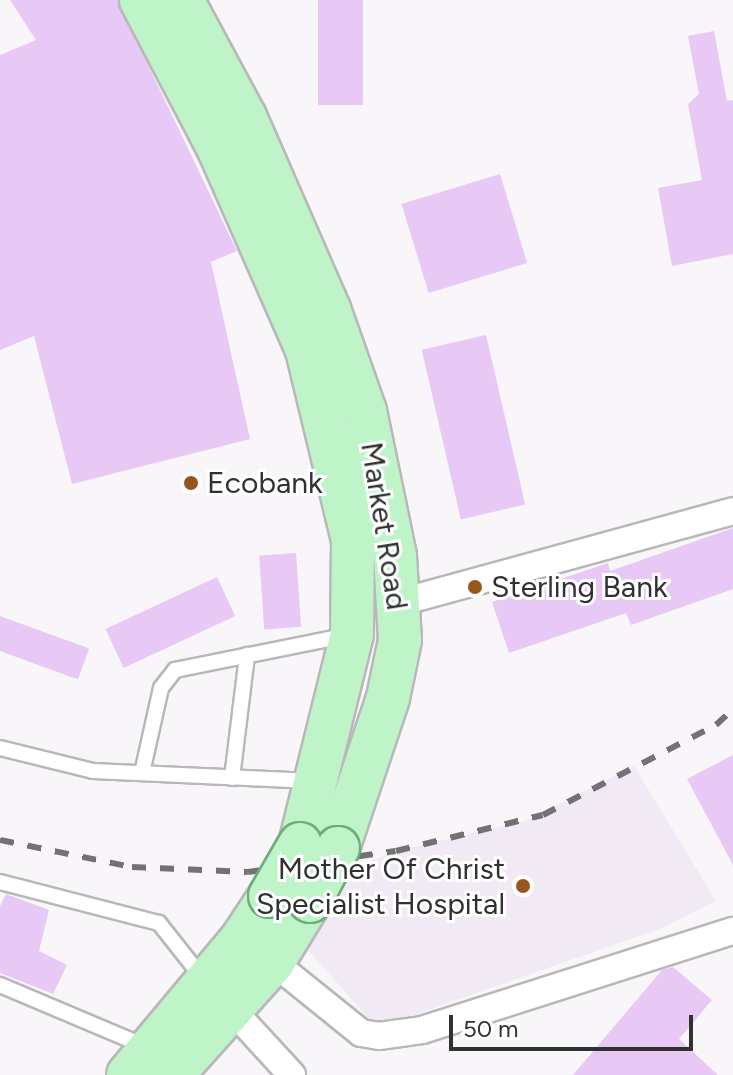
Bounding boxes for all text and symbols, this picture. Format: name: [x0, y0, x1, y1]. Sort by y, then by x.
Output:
street label: Market Road: [353, 440, 415, 612]
place label: Ecobank: [207, 465, 323, 501]
marker: Ecobank: [182, 474, 200, 492]
place label: Sterling Bank: [491, 569, 667, 605]
marker: Sterling Bank: [466, 578, 484, 596]
place label: Mother Of Christ Specialist Hospital: [256, 851, 505, 922]
marker: Mother Of Christ Specialist Hospital: [512, 875, 534, 897]
scale bar: [453, 999, 697, 1049]
text: 50 m: [463, 1014, 519, 1043]

